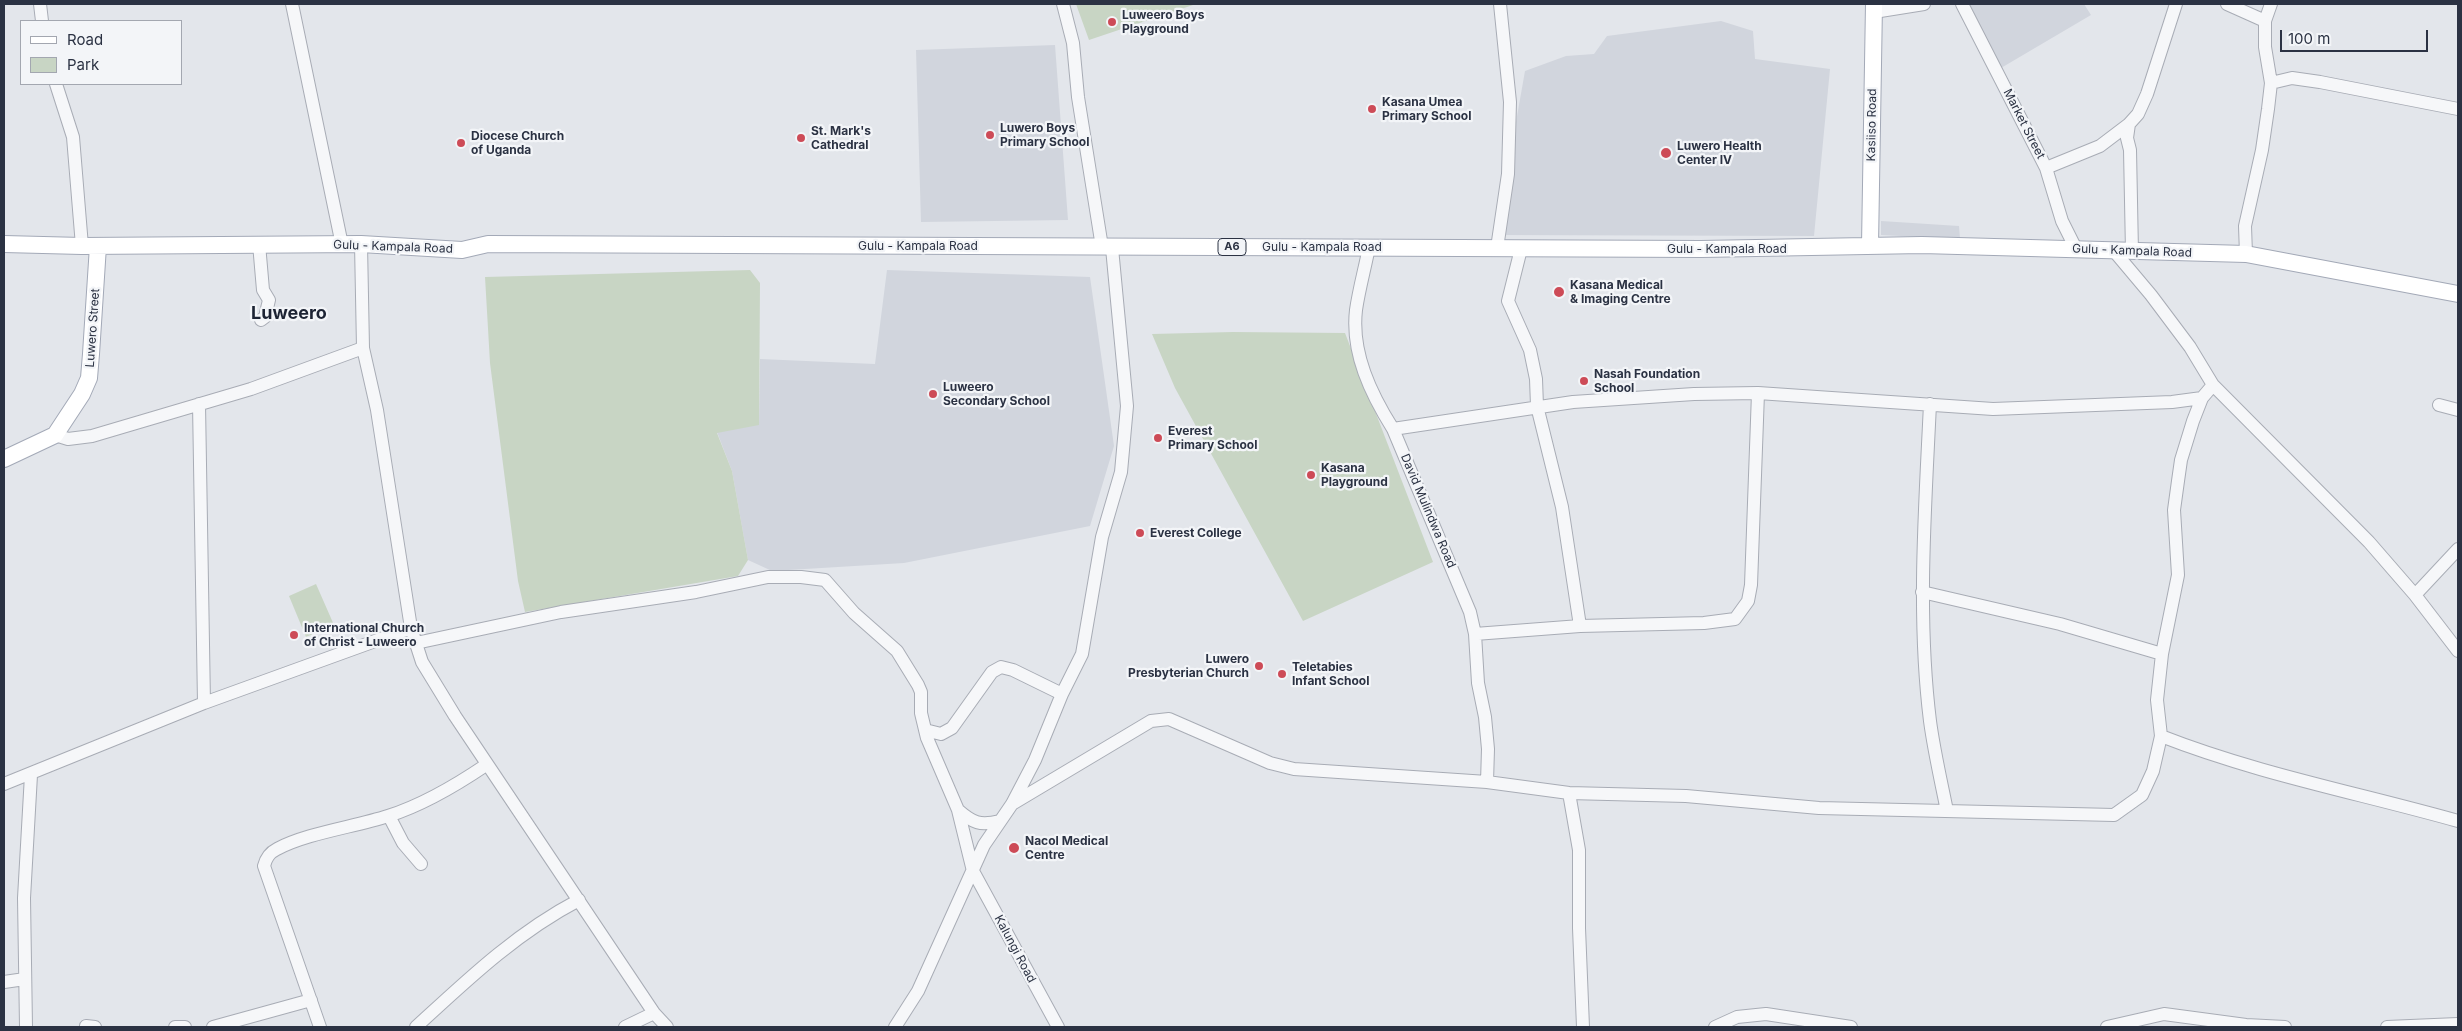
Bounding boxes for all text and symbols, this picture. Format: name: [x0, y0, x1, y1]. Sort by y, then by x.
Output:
place label: Luweero Boys Playground: [1122, 8, 1204, 36]
marker: Luweero Boys Playground: [1106, 16, 1118, 28]
legend: [20, 20, 182, 85]
scale bar: [2282, 20, 2430, 52]
text: 100 m: [2288, 29, 2330, 48]
text: Road: [67, 30, 103, 49]
text: Park: [67, 55, 99, 74]
street label: Market Street: [2000, 87, 2048, 161]
street label: Kasiiso Road: [1864, 88, 1880, 162]
place label: Kasana Umea Primary School: [1382, 95, 1471, 123]
marker: Kasana Umea Primary School: [1366, 103, 1378, 115]
place label: Luwero Boys Primary School: [1000, 121, 1089, 149]
place label: St. Mark's Cathedral: [811, 124, 871, 152]
place label: Diocese Church of Uganda: [471, 129, 564, 157]
marker: Luwero Boys Primary School: [984, 129, 996, 141]
marker: St. Mark's Cathedral: [795, 132, 807, 144]
marker: Diocese Church of Uganda: [455, 137, 467, 149]
place label: Luwero Health Center IV: [1677, 139, 1762, 167]
marker: Luwero Health Center IV: [1659, 146, 1673, 160]
street label: Gulu - Kampala Road: [333, 238, 453, 256]
road number: A6: [1218, 238, 1246, 256]
street label: Gulu - Kampala Road: [858, 239, 978, 253]
street label: Gulu - Kampala Road: [1262, 240, 1382, 254]
street label: Gulu - Kampala Road: [1667, 242, 1787, 256]
street label: Gulu - Kampala Road: [2072, 242, 2192, 260]
place label: Kasana Medical & Imaging Centre: [1570, 278, 1671, 306]
marker: Kasana Medical & Imaging Centre: [1552, 285, 1566, 299]
street label: Luwero Street: [83, 288, 103, 368]
district label: Luweero: [251, 303, 327, 325]
place label: Nasah Foundation School: [1594, 367, 1700, 395]
marker: Nasah Foundation School: [1578, 375, 1590, 387]
place label: Luweero Secondary School: [943, 380, 1050, 408]
marker: Luweero Secondary School: [927, 388, 939, 400]
place label: Everest Primary School: [1168, 424, 1257, 452]
marker: Everest Primary School: [1152, 432, 1164, 444]
street label: David Mulindwa Road: [1397, 452, 1459, 570]
place label: Kasana Playground: [1321, 461, 1388, 489]
marker: Kasana Playground: [1305, 469, 1317, 481]
place label: Everest College: [1150, 526, 1242, 540]
marker: Everest College: [1134, 527, 1146, 539]
place label: International Church of Christ - Luweero: [304, 621, 424, 649]
marker: International Church of Christ - Luweero: [288, 629, 300, 641]
place label: Luwero Presbyterian Church: [1128, 652, 1249, 680]
marker: Luwero Presbyterian Church: [1253, 660, 1265, 672]
place label: Teletabies Infant School: [1292, 660, 1369, 688]
marker: Teletabies Infant School: [1276, 668, 1288, 680]
place label: Nacol Medical Centre: [1025, 834, 1108, 862]
marker: Nacol Medical Centre: [1007, 841, 1021, 855]
street label: Kalungi Road: [991, 913, 1039, 985]

